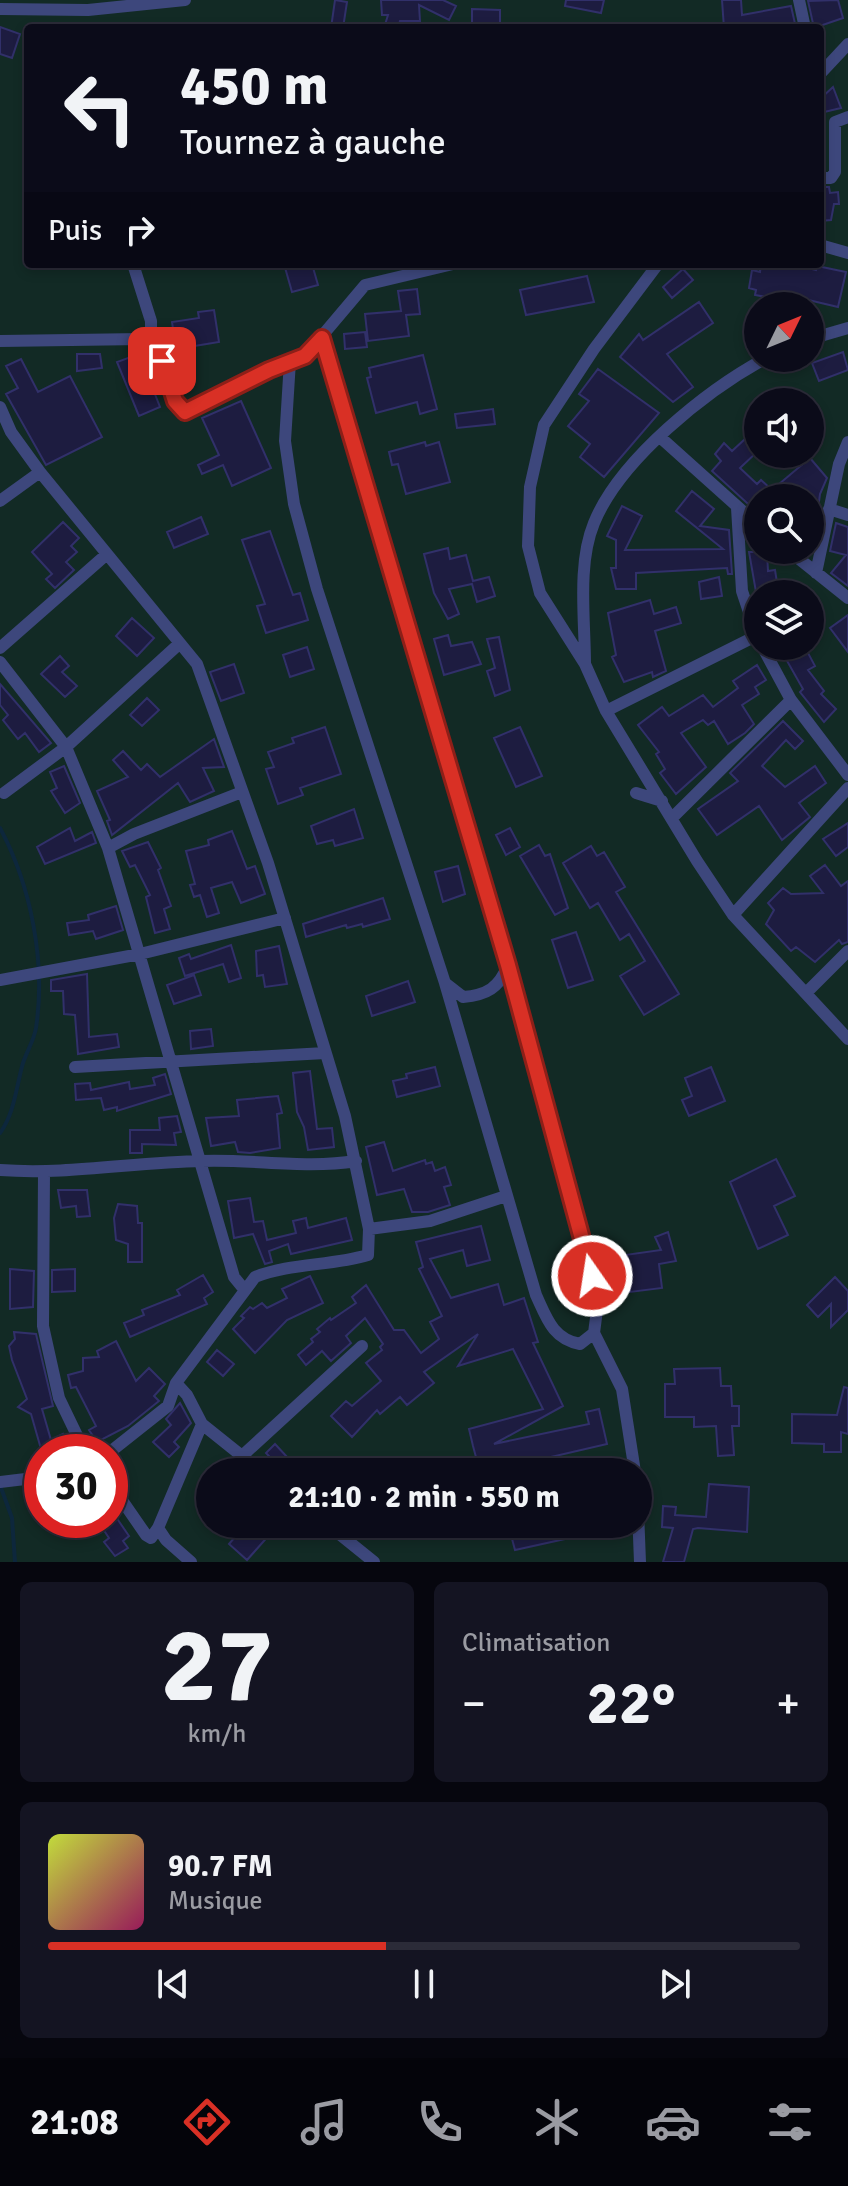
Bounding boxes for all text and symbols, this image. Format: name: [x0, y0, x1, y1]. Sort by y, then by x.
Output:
text: 450 m: [180, 51, 328, 120]
icon: left: [48, 56, 152, 160]
text: Tournez à gauche: [180, 120, 446, 165]
icon: right: [118, 208, 162, 252]
text: Puis: [48, 212, 102, 249]
north arrow: [744, 292, 824, 372]
map controls: [744, 292, 824, 660]
pin: [128, 327, 196, 395]
icon: arrive: [140, 339, 184, 383]
button: sound: [744, 388, 824, 468]
button: search: [744, 484, 824, 564]
button: layers: [744, 580, 824, 660]
position arrow: [550, 1234, 634, 1318]
speed limit sign: 30: [24, 1434, 128, 1538]
text: 21:10 · 2 min · 550 m: [288, 1479, 560, 1516]
text: 27: [161, 1602, 273, 1730]
text: Climatisation: [462, 1627, 611, 1659]
text: 22°: [587, 1667, 675, 1741]
text: −: [462, 1677, 486, 1731]
text: +: [776, 1677, 800, 1731]
text: km/h: [188, 1718, 246, 1750]
text: 90.7 FM: [168, 1848, 273, 1885]
text: Musique: [168, 1885, 263, 1917]
icon: previous: [151, 1962, 195, 2006]
icon: pause: [402, 1962, 446, 2006]
icon: next: [653, 1962, 697, 2006]
icon: directions: [179, 2094, 235, 2150]
icon: music: [296, 2094, 352, 2150]
icon: phone: [412, 2094, 468, 2150]
icon: climate: [529, 2094, 585, 2150]
icon: car: [645, 2094, 701, 2150]
icon: filters: [762, 2094, 818, 2150]
text: 21:08: [30, 2100, 119, 2145]

